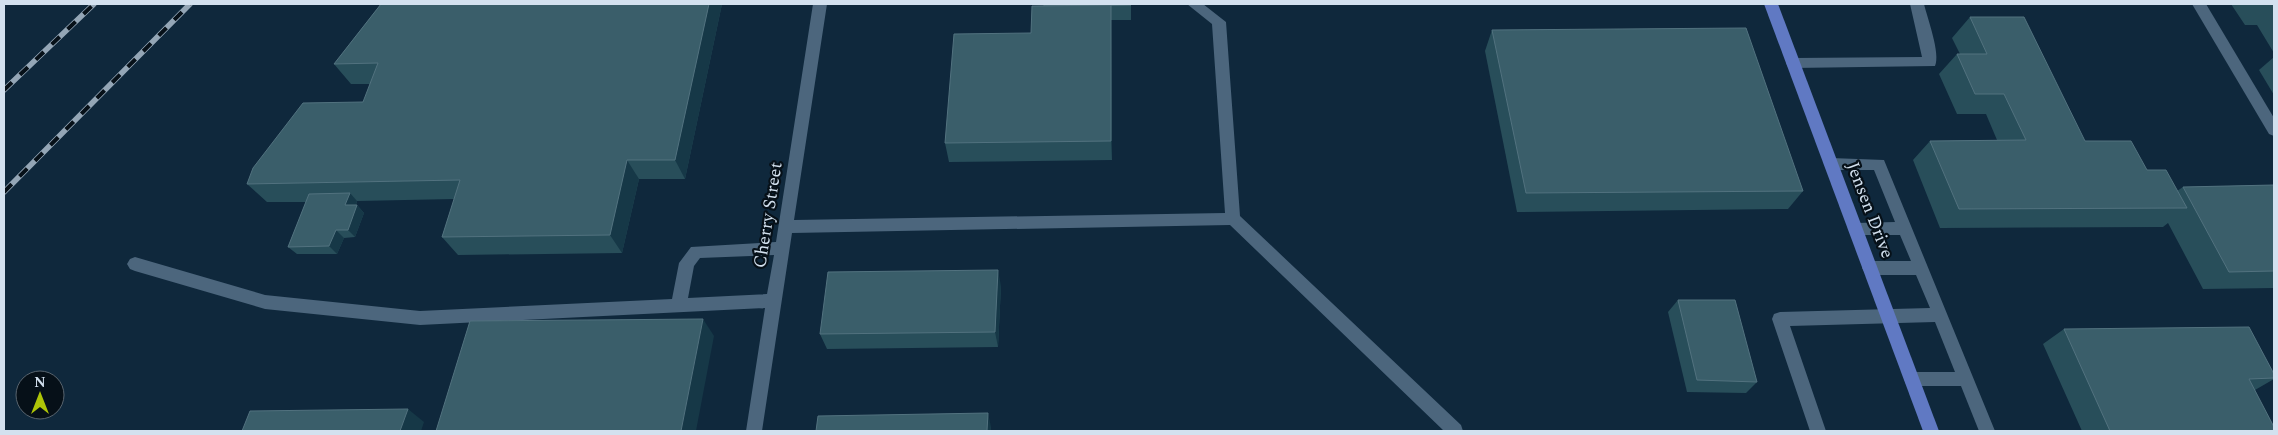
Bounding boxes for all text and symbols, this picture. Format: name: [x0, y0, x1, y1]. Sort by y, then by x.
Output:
street label: Jensen Drive: [1839, 158, 1901, 262]
street label: Cherry Street: [746, 160, 790, 270]
north arrow: [15, 370, 65, 420]
text: N: [34, 372, 46, 393]

